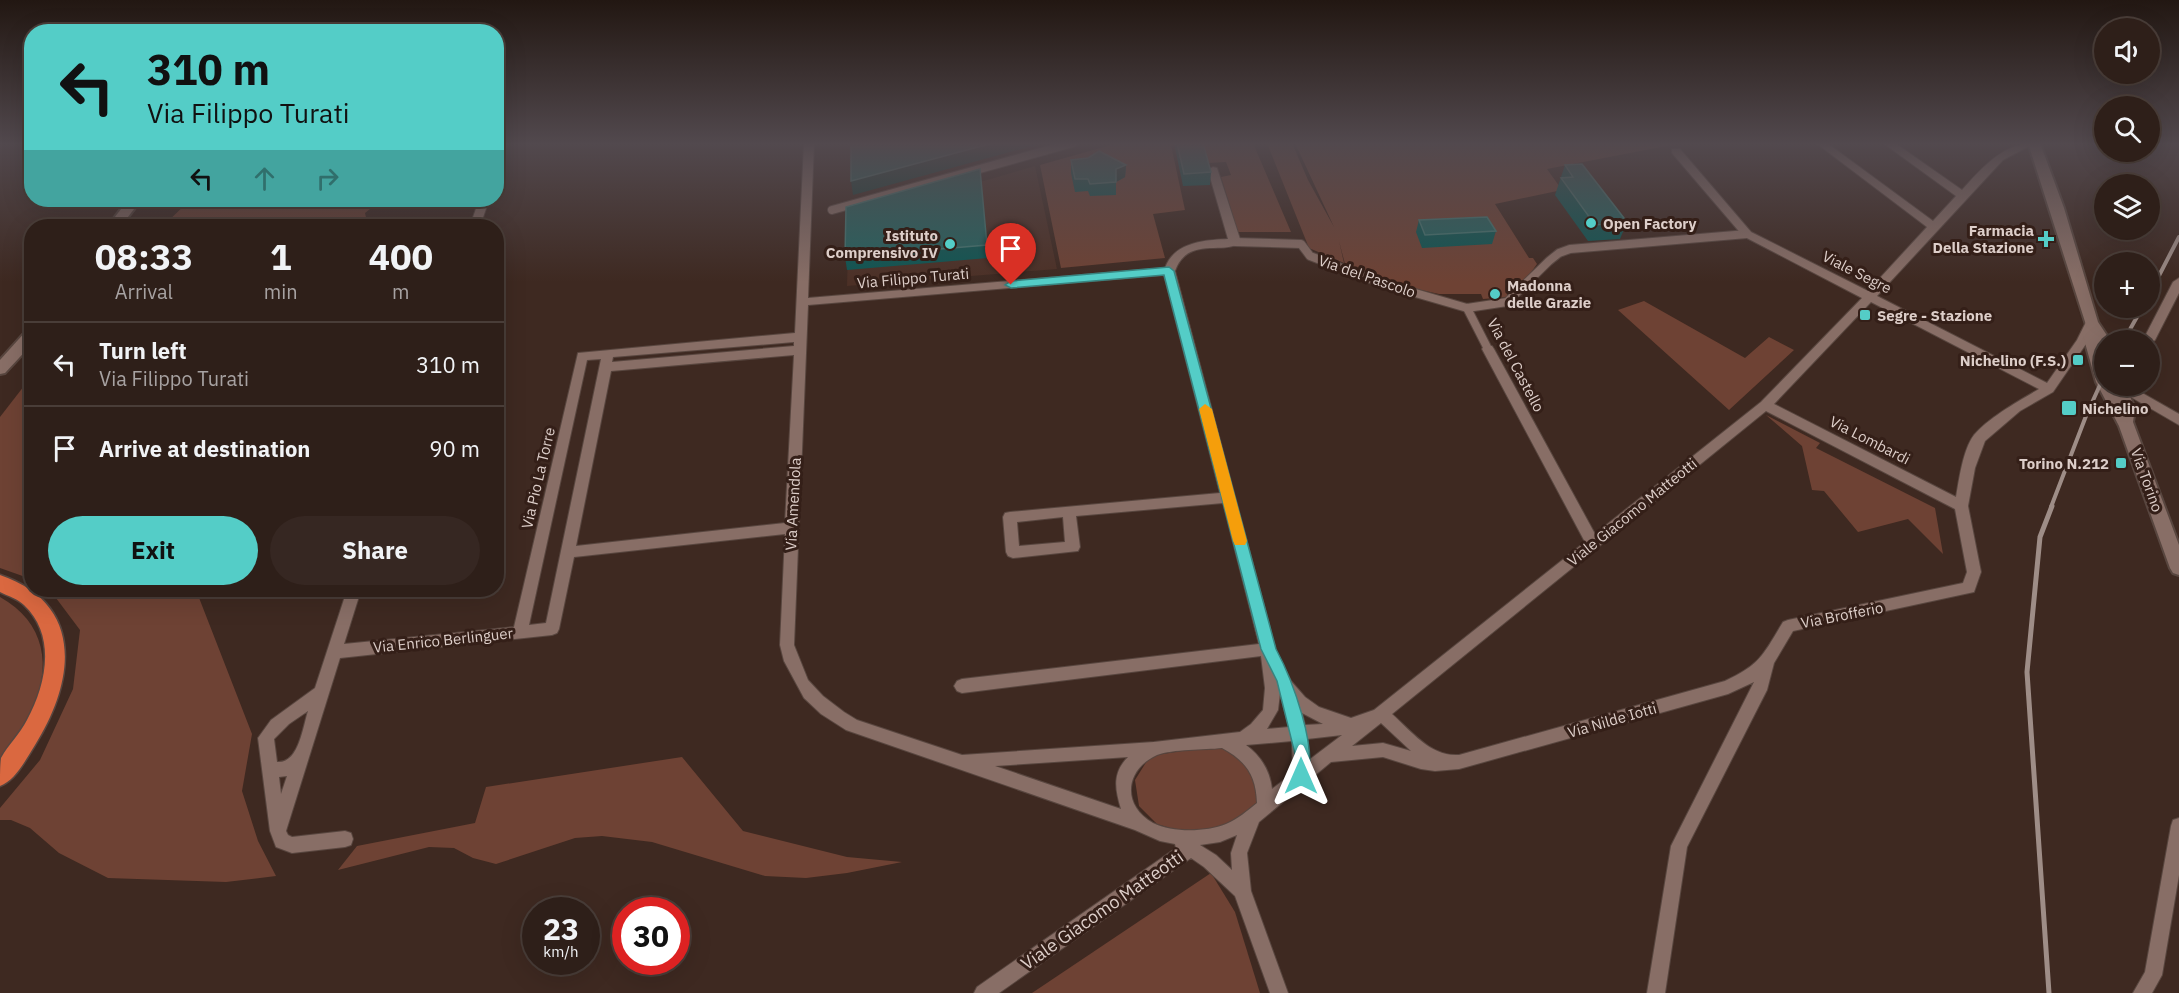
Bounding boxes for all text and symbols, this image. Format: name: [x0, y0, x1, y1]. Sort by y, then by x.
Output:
map controls: [2094, 18, 2160, 396]
button: sound: [2094, 18, 2160, 84]
text: 310 m: [147, 42, 270, 97]
icon: left: [48, 48, 126, 126]
text: Via Filippo Turati: [147, 95, 350, 130]
button: search: [2094, 96, 2160, 162]
icon: left: [185, 162, 218, 195]
icon: ahead: [248, 162, 281, 195]
icon: right: [311, 162, 344, 195]
button: layers: [2094, 174, 2160, 240]
place label: Open Factory: [1603, 214, 1697, 233]
marker: Open Factory: [1584, 216, 1598, 230]
place label: Farmacia Della Stazione: [1933, 221, 2034, 257]
pin: [985, 223, 1036, 285]
place label: Istituto Comprensivo IV: [826, 226, 938, 262]
icon: arrive: [994, 232, 1027, 265]
marker: Farmacia Della Stazione: [2039, 232, 2053, 246]
text: 08:33: [95, 233, 193, 280]
text: 1: [270, 233, 292, 280]
text: 400: [368, 233, 433, 280]
marker: Istituto Comprensivo IV: [943, 237, 957, 251]
street label: Viale Segre: [1819, 246, 1895, 298]
street label: Via del Pascolo: [1316, 250, 1418, 302]
button: +: [2094, 252, 2160, 318]
street label: Via Filippo Turati: [856, 264, 970, 292]
place label: Madonna delle Grazie: [1507, 276, 1591, 312]
text: Arrival: [115, 278, 173, 305]
text: min: [264, 278, 298, 305]
text: m: [392, 278, 410, 305]
marker: Madonna delle Grazie: [1488, 287, 1502, 301]
place label: Segre - Stazione: [1877, 306, 1992, 325]
marker: Segre - Stazione: [1858, 308, 1872, 322]
street label: Via del Castello: [1483, 315, 1549, 415]
button: −: [2094, 330, 2160, 396]
text: Turn left: [99, 336, 187, 365]
icon: left: [48, 348, 81, 381]
text: 310 m: [416, 350, 480, 379]
place label: Nichelino (F.S.): [1960, 351, 2066, 370]
marker: Nichelino (F.S.): [2071, 353, 2085, 367]
text: Via Filippo Turati: [99, 365, 249, 392]
marker: Nichelino: [2060, 399, 2078, 417]
place label: Nichelino: [2082, 399, 2149, 418]
street label: Via Lombardi: [1827, 412, 1913, 468]
street label: Via Pio La Torre: [517, 425, 559, 531]
icon: arrive: [48, 432, 81, 465]
text: Arrive at destination: [99, 434, 310, 463]
text: 90 m: [429, 434, 480, 463]
street label: Via Torino: [2127, 445, 2167, 515]
street label: Viale Giacomo Matteotti: [1563, 454, 1701, 570]
place label: Torino N.212: [2019, 454, 2109, 473]
marker: Torino N.212: [2114, 456, 2128, 470]
street label: Via Amendola: [781, 457, 805, 551]
button: Exit: [48, 516, 258, 585]
button: Share: [270, 516, 480, 585]
street label: Via Brofferio: [1799, 598, 1885, 632]
street label: Via Enrico Berlinguer: [372, 623, 514, 657]
street label: Via Nilde Iotti: [1565, 698, 1659, 742]
position arrow: [1269, 744, 1333, 808]
street label: Viale Giacomo Matteotti: [1016, 845, 1188, 975]
speed limit sign: 30: [612, 897, 690, 975]
text: 23: [543, 909, 579, 948]
text: km/h: [543, 942, 579, 961]

